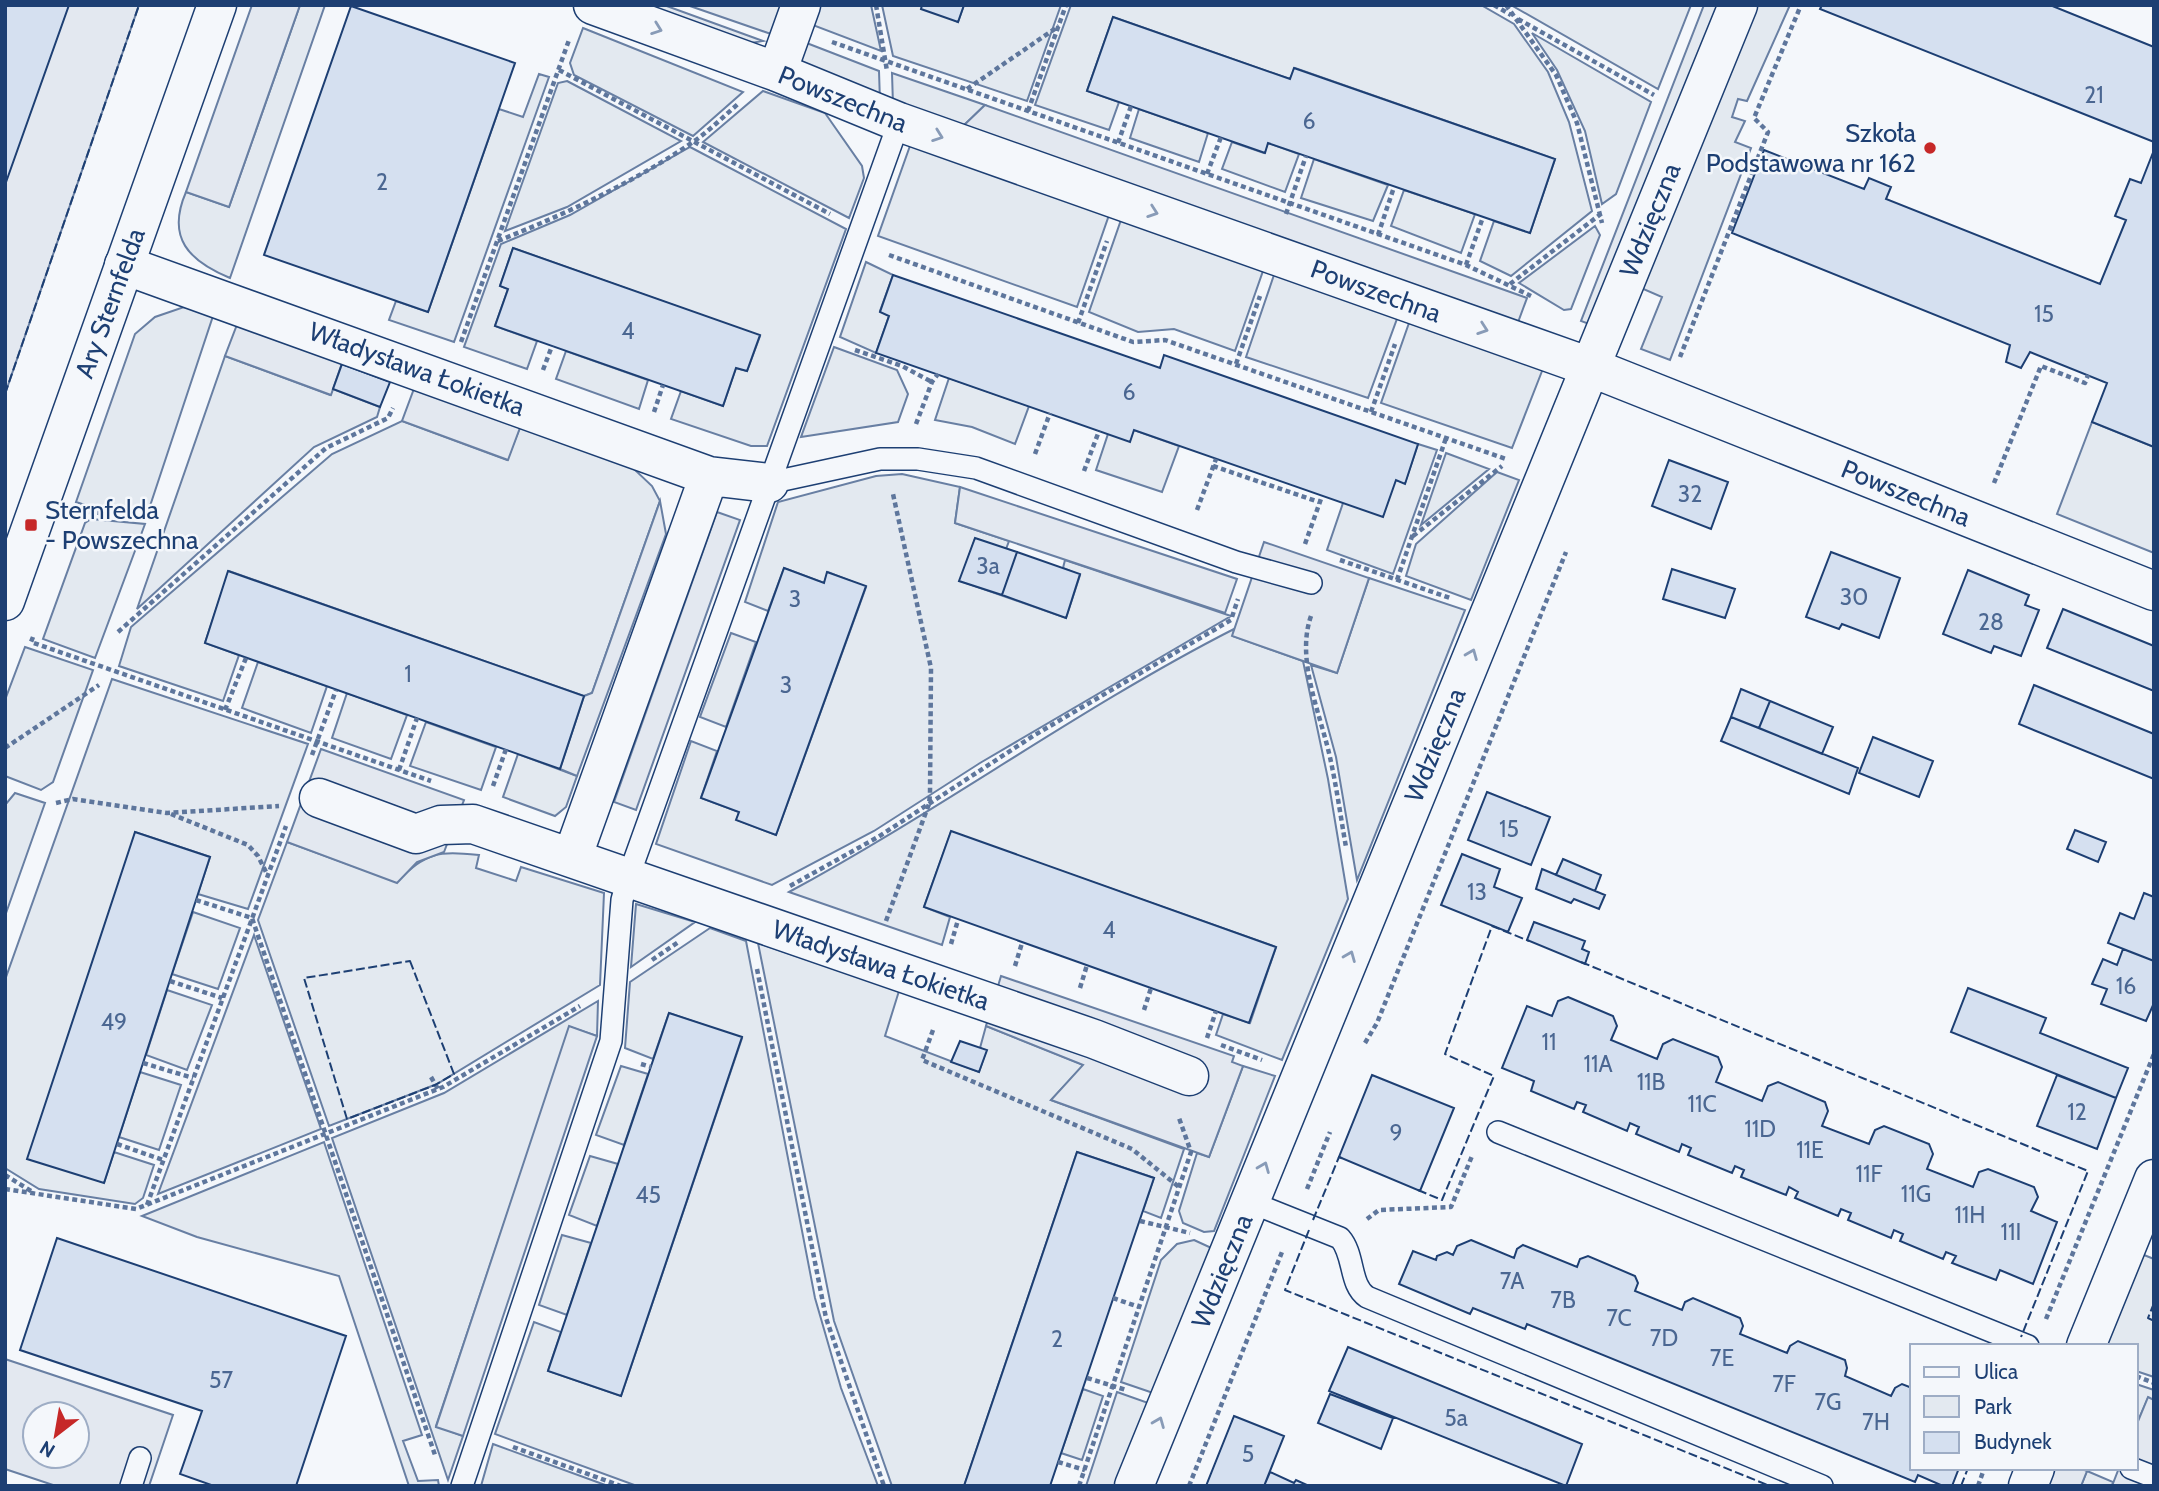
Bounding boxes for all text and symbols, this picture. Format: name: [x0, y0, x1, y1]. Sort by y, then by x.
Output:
one-way arrow: [651, 20, 663, 34]
street label: Powszechna: [774, 59, 913, 140]
house number: 21: [2084, 81, 2104, 109]
house number: 6: [1302, 107, 1316, 135]
place label: Szkoła Podstawowa nr 162: [1706, 117, 1917, 179]
one-way arrow: [932, 128, 944, 142]
marker: Szkoła Podstawowa nr 162: [1922, 140, 1938, 156]
street label: Wdzięczna: [1613, 158, 1688, 282]
house number: 2: [376, 168, 388, 196]
one-way arrow: [1146, 204, 1158, 218]
street label: Ary Sternfelda: [68, 223, 152, 382]
street label: Powszechna: [1306, 253, 1446, 330]
house number: 15: [2034, 300, 2054, 328]
street label: Władysława Łokietka: [305, 315, 530, 423]
house number: 4: [621, 317, 635, 345]
one-way arrow: [1476, 321, 1488, 335]
house number: 6: [1122, 378, 1136, 406]
street label: Powszechna: [1837, 453, 1976, 534]
house number: 32: [1678, 480, 1702, 508]
place label: Sternfelda - Powszechna: [45, 494, 199, 556]
marker: Sternfelda - Powszechna: [23, 517, 39, 533]
house number: 3a: [976, 552, 1000, 580]
house number: 30: [1840, 583, 1868, 611]
house number: 3: [789, 585, 801, 613]
house number: 28: [1978, 608, 2004, 636]
one-way arrow: [1464, 649, 1478, 661]
house number: 1: [404, 660, 412, 688]
house number: 3: [780, 671, 792, 699]
street label: Wdzięczna: [1398, 683, 1473, 807]
house number: 15: [1499, 815, 1519, 843]
house number: 13: [1467, 878, 1487, 906]
street label: Władysława Łokietka: [768, 913, 994, 1017]
house number: 4: [1102, 916, 1116, 944]
one-way arrow: [1342, 951, 1356, 963]
house number: 16: [2116, 972, 2136, 1000]
house number: 49: [101, 1008, 127, 1036]
house number: 11: [1542, 1028, 1557, 1056]
house number: 11A: [1583, 1050, 1613, 1078]
house number: 11B: [1637, 1068, 1666, 1096]
house number: 11C: [1687, 1090, 1717, 1118]
house number: 12: [2067, 1098, 2087, 1126]
house number: 11D: [1744, 1115, 1776, 1143]
house number: 9: [1389, 1119, 1403, 1147]
house number: 11E: [1796, 1136, 1824, 1164]
house number: 11F: [1855, 1160, 1883, 1188]
one-way arrow: [1256, 1161, 1270, 1173]
house number: 11G: [1901, 1180, 1931, 1208]
house number: 45: [635, 1181, 661, 1209]
house number: 11H: [1954, 1201, 1986, 1229]
street label: Wdzięczna: [1185, 1209, 1260, 1333]
house number: 11I: [2001, 1218, 2021, 1246]
house number: 7A: [1500, 1267, 1524, 1295]
house number: 7B: [1550, 1286, 1576, 1314]
house number: 7C: [1606, 1304, 1632, 1332]
house number: 7D: [1650, 1324, 1678, 1352]
house number: 2: [1051, 1325, 1063, 1353]
house number: 7E: [1710, 1344, 1734, 1372]
legend: [1910, 1344, 2138, 1470]
text: Ulica: [1974, 1359, 2018, 1384]
house number: 57: [209, 1366, 233, 1394]
house number: 7F: [1772, 1370, 1796, 1398]
house number: 7G: [1815, 1388, 1841, 1416]
text: Park: [1974, 1394, 2012, 1419]
north arrow: [21, 1400, 91, 1470]
house number: 5a: [1444, 1404, 1468, 1432]
house number: 7H: [1862, 1408, 1890, 1436]
one-way arrow: [1151, 1417, 1165, 1429]
text: Budynek: [1974, 1429, 2052, 1454]
text: N: [36, 1436, 59, 1462]
house number: 5: [1242, 1440, 1254, 1468]

